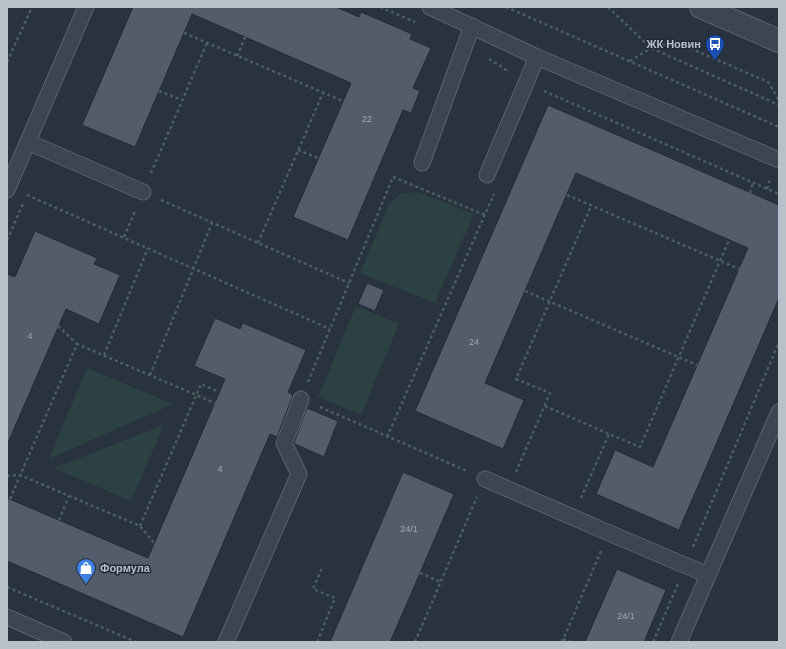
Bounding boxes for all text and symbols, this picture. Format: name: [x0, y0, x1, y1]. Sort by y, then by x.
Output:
bus stop icon: ЖК Новин: [704, 33, 726, 61]
place label: ЖК Новин: [645, 38, 701, 50]
house number: 22: [362, 114, 372, 124]
house number: 4: [27, 331, 33, 341]
house number: 24: [469, 337, 479, 347]
house number: 4: [217, 464, 223, 474]
house number: 24/1: [400, 524, 418, 534]
shop icon: Формула: [75, 557, 97, 585]
place label: Формула: [100, 562, 151, 574]
house number: 24/1: [617, 611, 635, 621]

